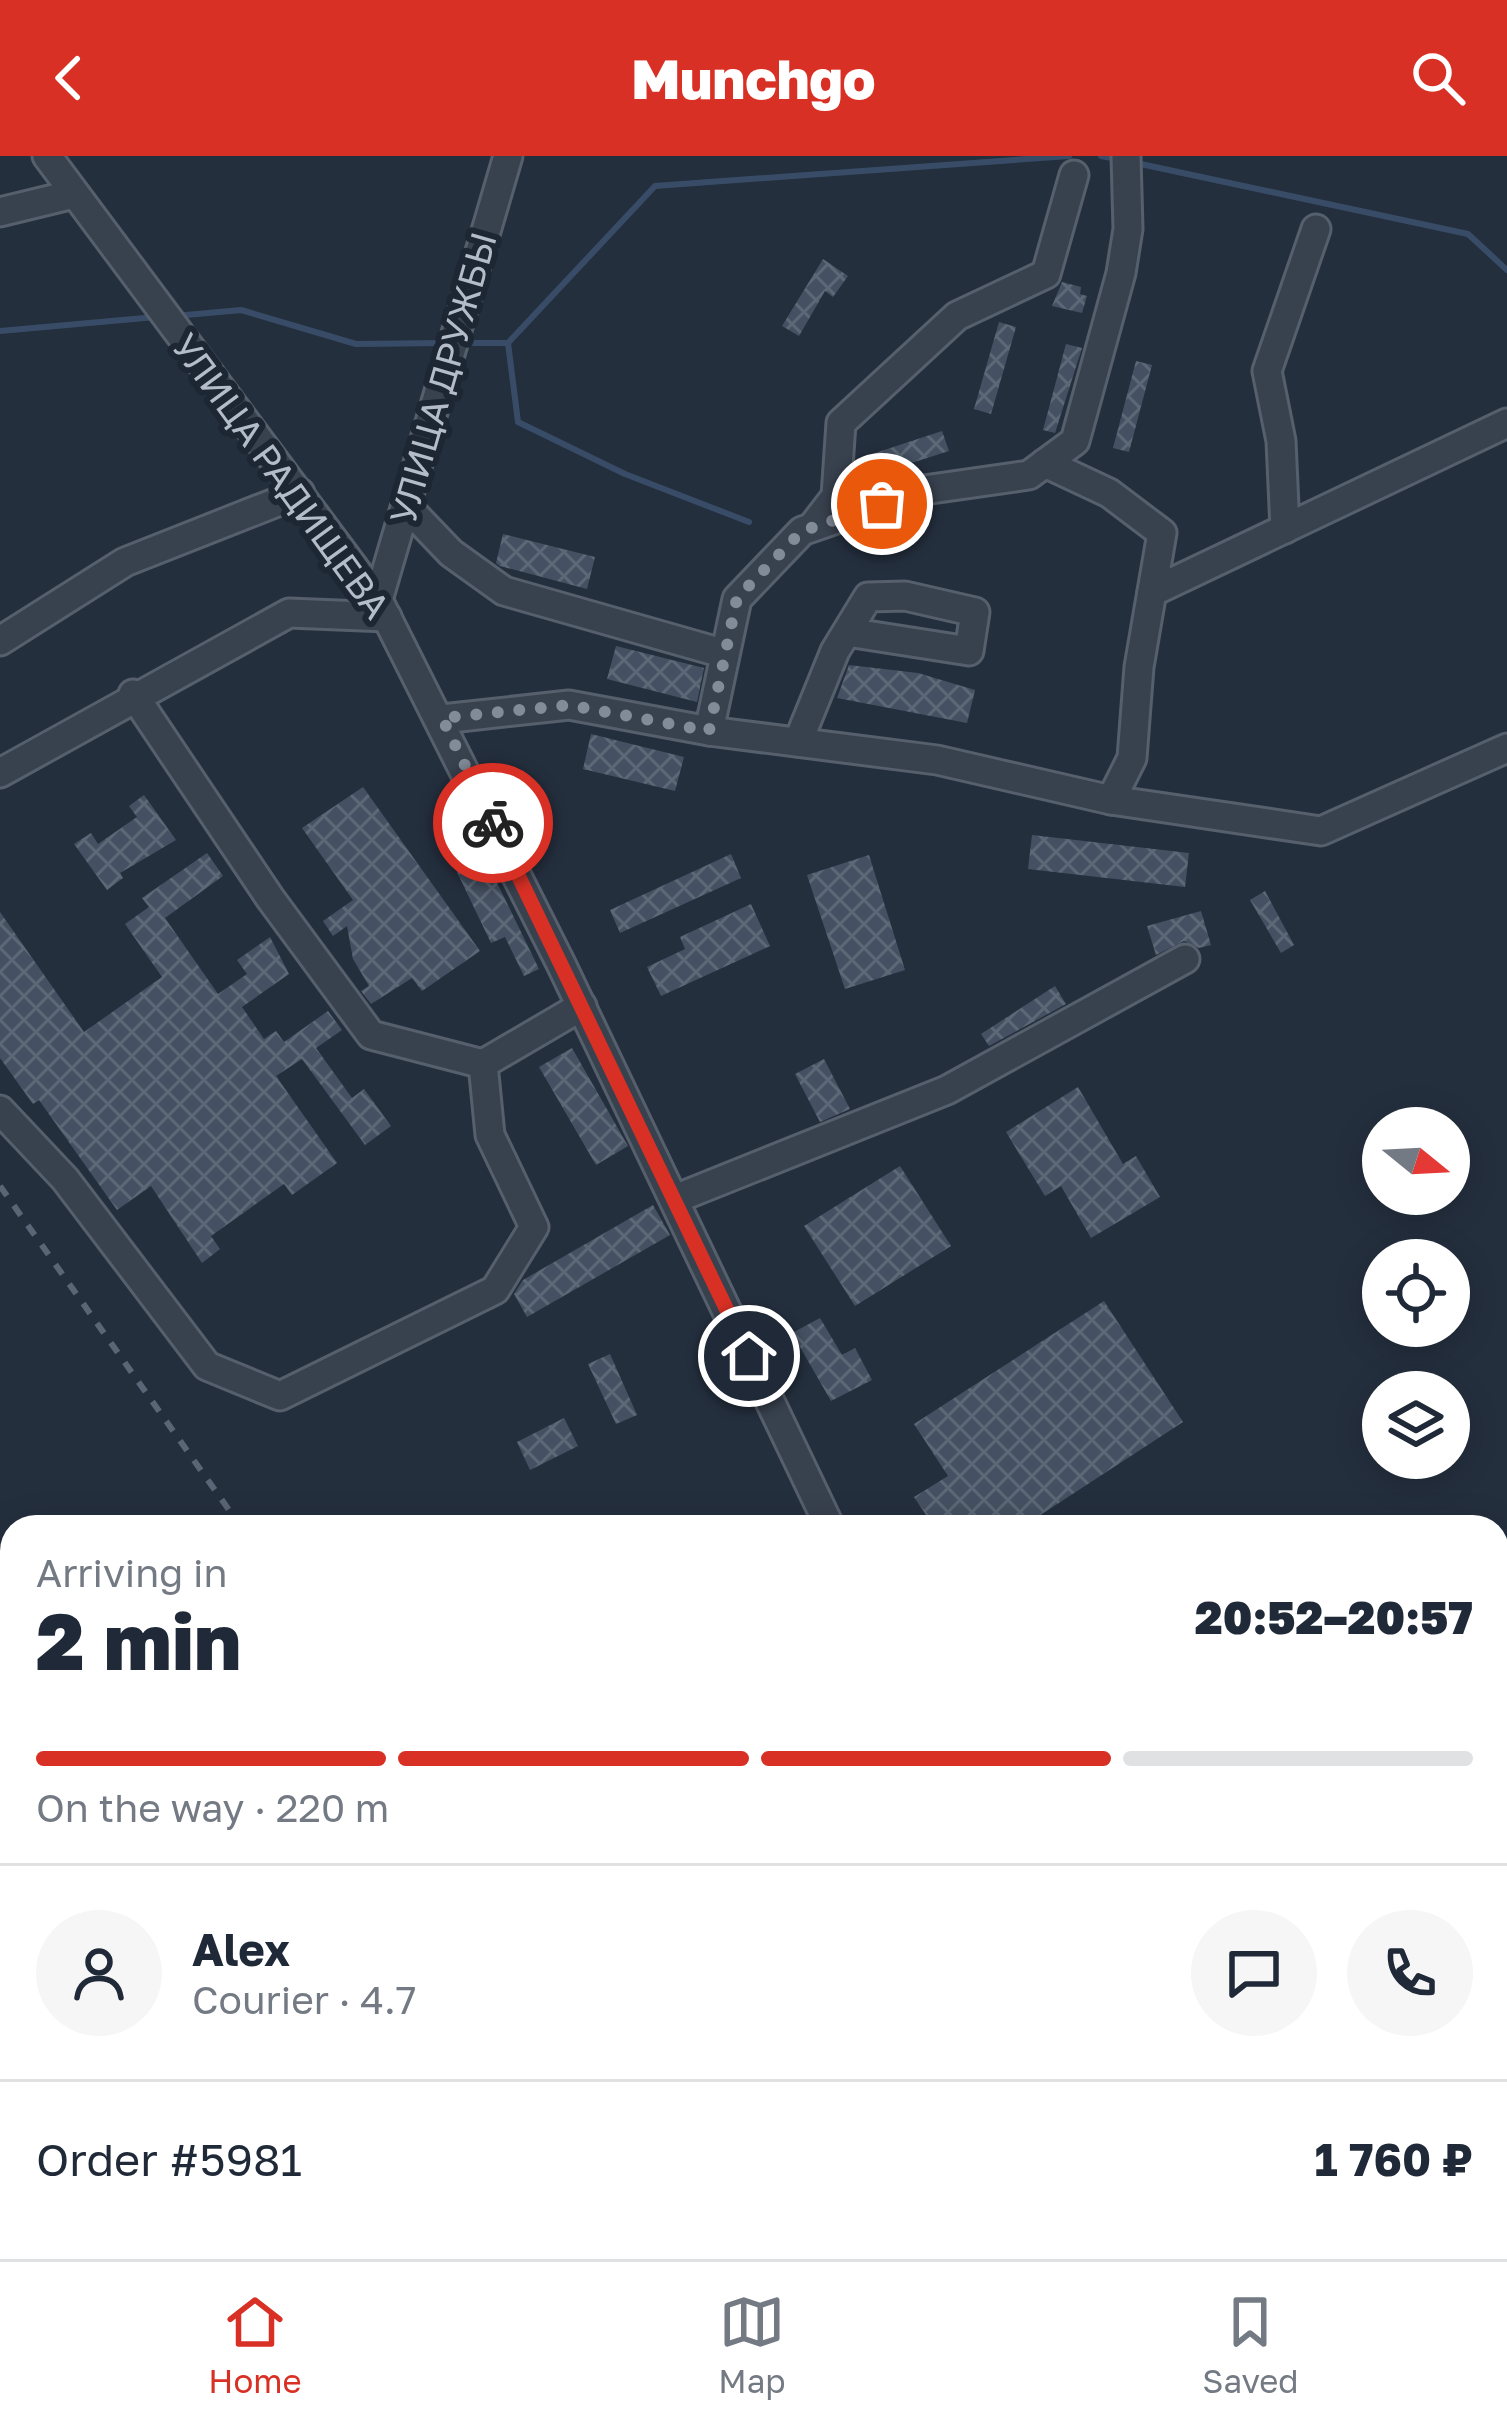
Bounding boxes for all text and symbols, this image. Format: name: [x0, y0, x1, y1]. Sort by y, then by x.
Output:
icon: back: [36, 45, 102, 111]
icon: search: [1405, 45, 1471, 111]
text: Munchgo: [632, 46, 875, 111]
street label: УЛИЦА ДРУЖБЫ: [380, 227, 505, 529]
street label: УЛИЦА РАДИЩЕВА: [164, 325, 399, 627]
pin: [831, 453, 933, 555]
icon: bag: [849, 471, 915, 537]
courier: [433, 763, 553, 883]
icon: bike: [460, 790, 526, 856]
north arrow: [1362, 1107, 1470, 1215]
map controls: [1362, 1107, 1470, 1479]
button: locate: [1362, 1239, 1470, 1347]
pin: [698, 1305, 800, 1407]
icon: home: [716, 1323, 782, 1389]
button: layers: [1362, 1371, 1470, 1479]
text: Arriving in: [36, 1549, 227, 1596]
text: 20:52–20:57: [1195, 1590, 1473, 1644]
text: 2 min: [36, 1594, 241, 1687]
text: On the way · 220 m: [36, 1784, 389, 1831]
button: person: [36, 1910, 162, 2036]
button: chat: [1191, 1910, 1317, 2036]
button: phone: [1347, 1910, 1473, 2036]
text: Alex: [192, 1922, 290, 1976]
text: Courier · 4.7: [192, 1976, 416, 2023]
text: Order #5981: [36, 2132, 302, 2186]
text: 1 760 ₽: [1315, 2132, 1473, 2186]
tab: Home: [208, 2289, 302, 2400]
tab: Map: [718, 2289, 786, 2400]
tab: Saved: [1202, 2289, 1299, 2400]

